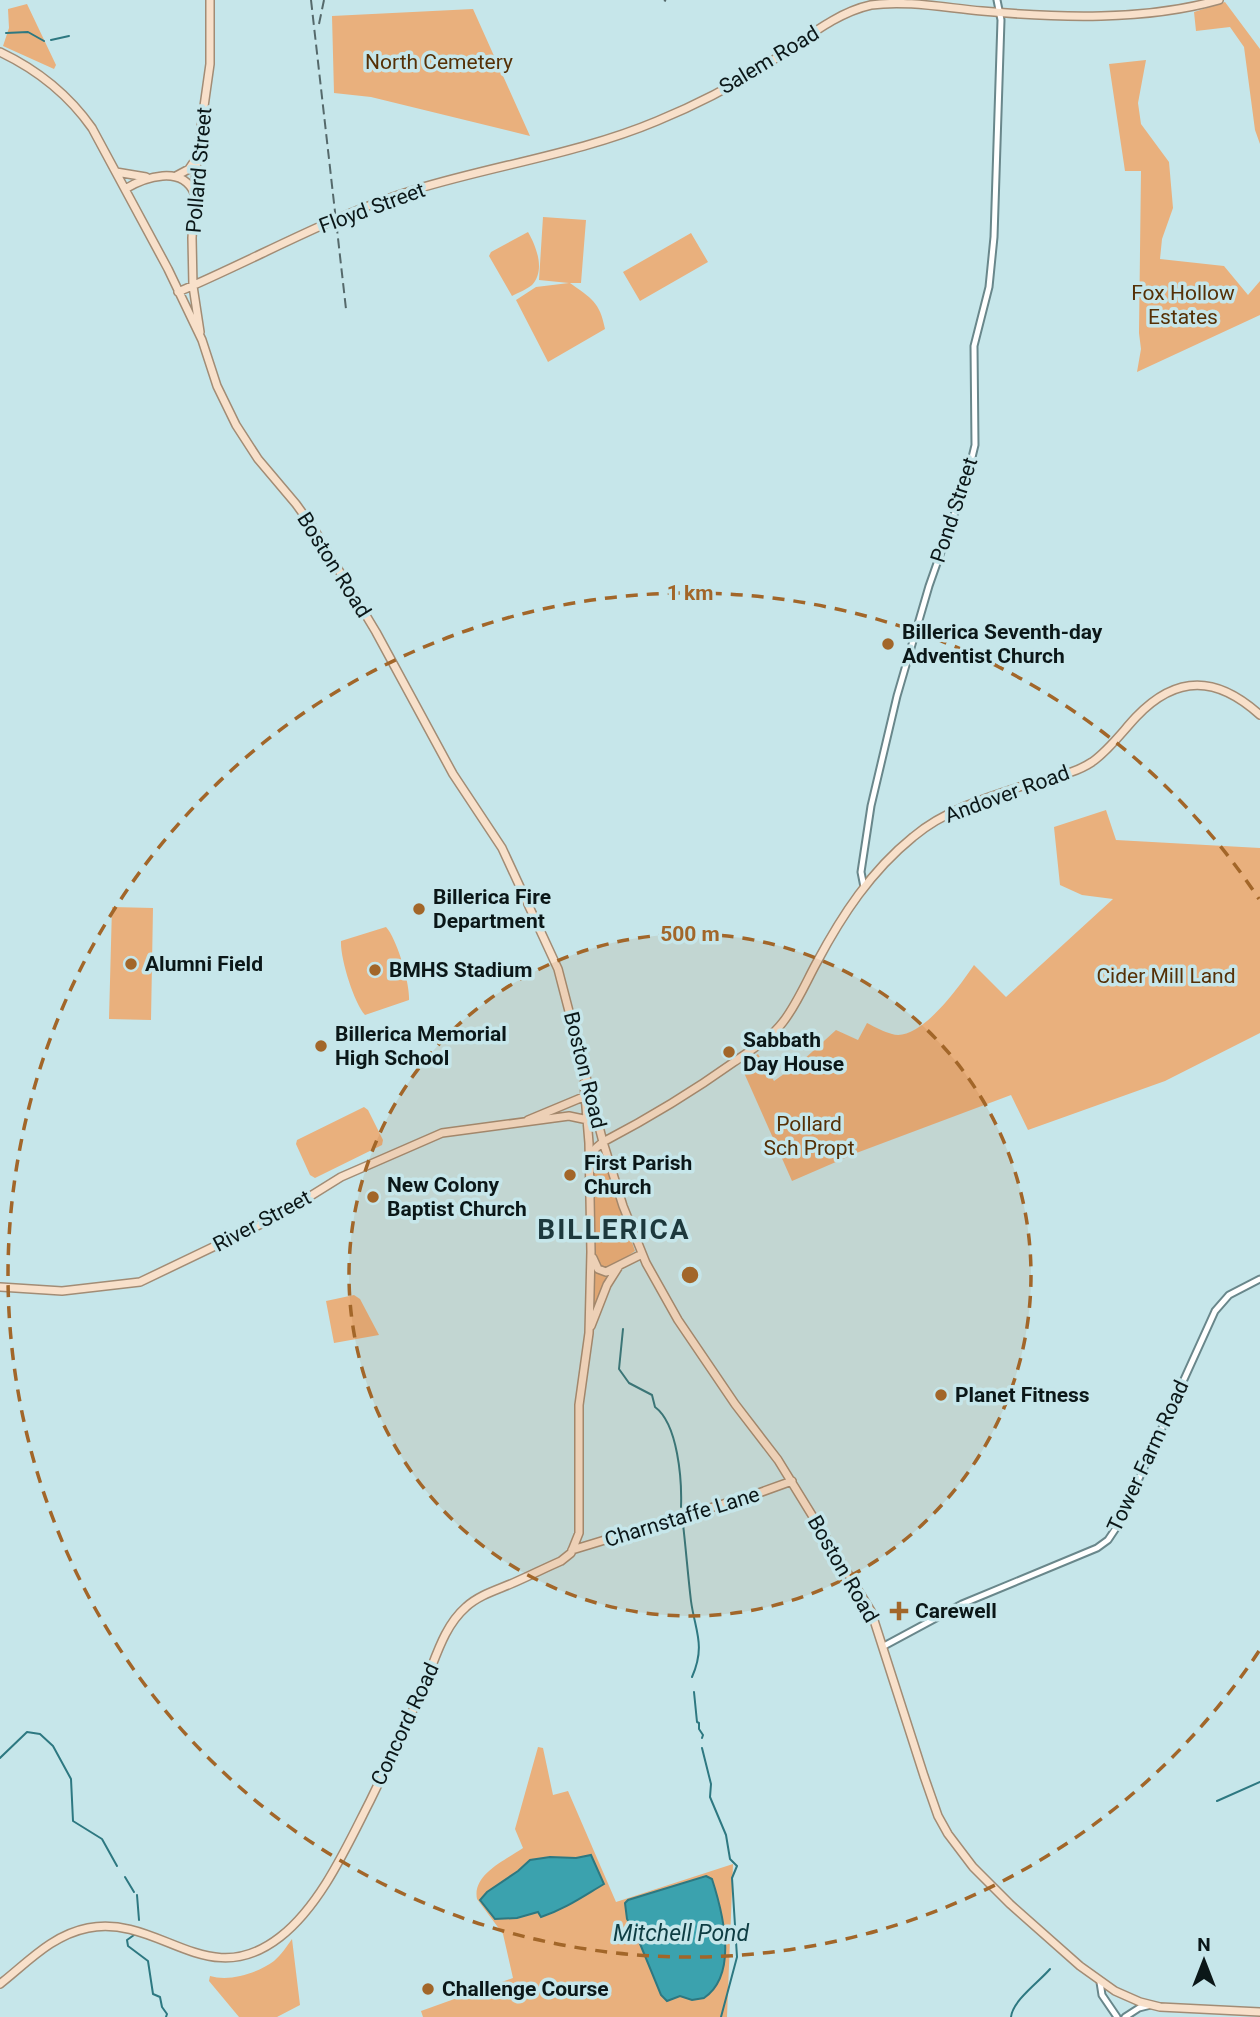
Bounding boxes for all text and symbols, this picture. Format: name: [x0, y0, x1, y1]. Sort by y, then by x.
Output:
street label: Salem Road: [715, 21, 823, 99]
park label: North Cemetery: [365, 50, 513, 74]
street label: Pollard Street: [182, 106, 216, 234]
street label: Floyd Street: [316, 178, 428, 238]
park label: Fox Hollow Estates: [1131, 281, 1235, 329]
street label: Pond Street: [926, 454, 982, 566]
street label: Boston Road: [292, 508, 376, 622]
text: 1 km: [667, 581, 713, 605]
place label: Billerica Seventh-day Adventist Church: [902, 620, 1103, 668]
marker: Billerica Seventh-day Adventist Church: [880, 636, 896, 652]
street label: Andover Road: [942, 760, 1072, 828]
place label: Billerica Fire Department: [433, 885, 551, 933]
marker: Billerica Fire Department: [411, 901, 427, 917]
text: 500 m: [660, 922, 720, 946]
place label: Alumni Field: [145, 952, 263, 976]
marker: Alumni Field: [123, 956, 139, 972]
place label: BMHS Stadium: [389, 958, 532, 982]
marker: BMHS Stadium: [367, 962, 383, 978]
park label: Cider Mill Land: [1096, 964, 1236, 988]
street label: Boston Road: [559, 1009, 611, 1131]
place label: Billerica Memorial High School: [335, 1022, 507, 1070]
place label: Sabbath Day House: [743, 1028, 844, 1076]
marker: Billerica Memorial High School: [313, 1038, 329, 1054]
marker: Sabbath Day House: [721, 1044, 737, 1060]
park label: Pollard Sch Propt: [763, 1112, 855, 1160]
place label: First Parish Church: [584, 1151, 692, 1199]
marker: First Parish Church: [562, 1167, 578, 1183]
place label: New Colony Baptist Church: [387, 1173, 527, 1221]
street label: River Street: [209, 1185, 315, 1257]
marker: New Colony Baptist Church: [365, 1189, 381, 1205]
district label: BILLERICA: [537, 1213, 691, 1246]
centre of rings: [678, 1263, 702, 1287]
street label: Tower Farm Road: [1102, 1376, 1194, 1536]
place label: Planet Fitness: [955, 1383, 1090, 1407]
marker: Planet Fitness: [933, 1387, 949, 1403]
street label: Charnstaffe Lane: [602, 1482, 762, 1552]
street label: Boston Road: [803, 1511, 883, 1627]
place label: Carewell: [915, 1599, 997, 1623]
marker: Carewell: [889, 1601, 909, 1621]
street label: Concord Road: [366, 1659, 444, 1789]
water label: Mitchell Pond: [613, 1920, 749, 1947]
north arrow: [1169, 1926, 1239, 1996]
text: N: [1197, 1933, 1211, 1956]
place label: Challenge Course: [442, 1977, 609, 2001]
marker: Challenge Course: [420, 1981, 436, 1997]

